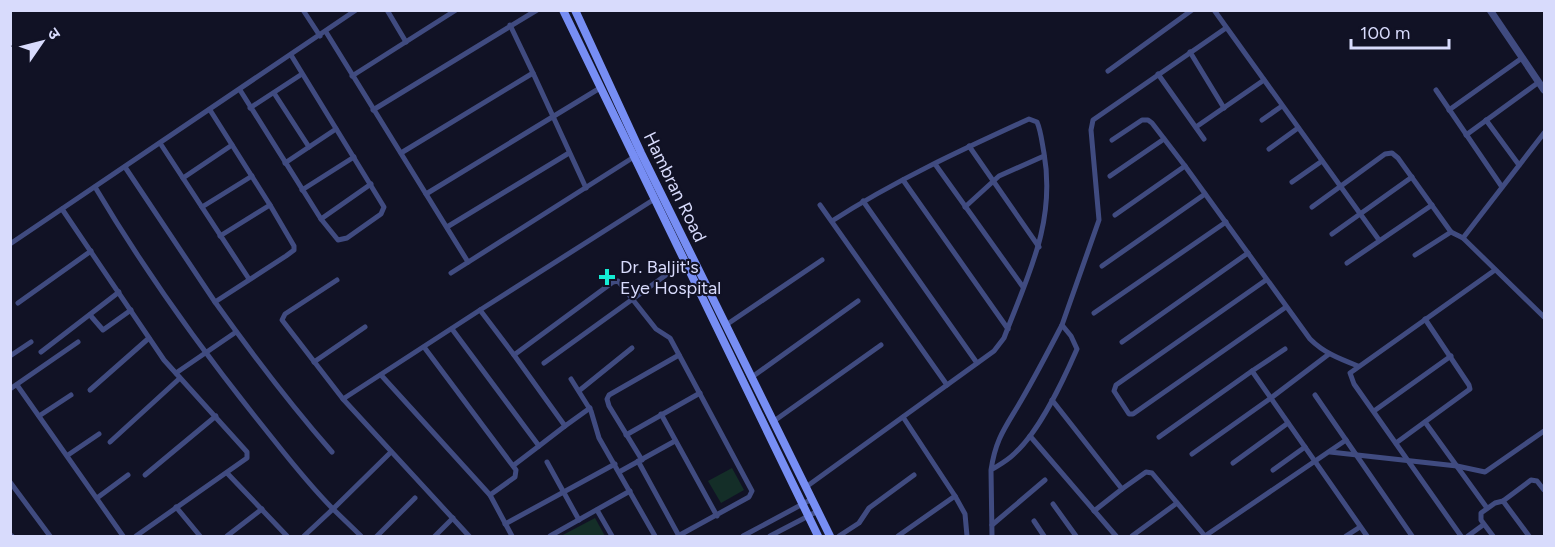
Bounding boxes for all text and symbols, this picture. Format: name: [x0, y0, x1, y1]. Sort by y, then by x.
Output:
north arrow: [12, 12, 72, 72]
scale bar: [1351, 12, 1448, 50]
text: 100 m: [1360, 22, 1410, 44]
text: उ: [43, 24, 65, 43]
street label: Hambran Road: [639, 128, 711, 246]
place label: Dr. Baljit's Eye Hospital: [620, 256, 721, 299]
marker: Dr. Baljit's Eye Hospital: [598, 268, 616, 286]

